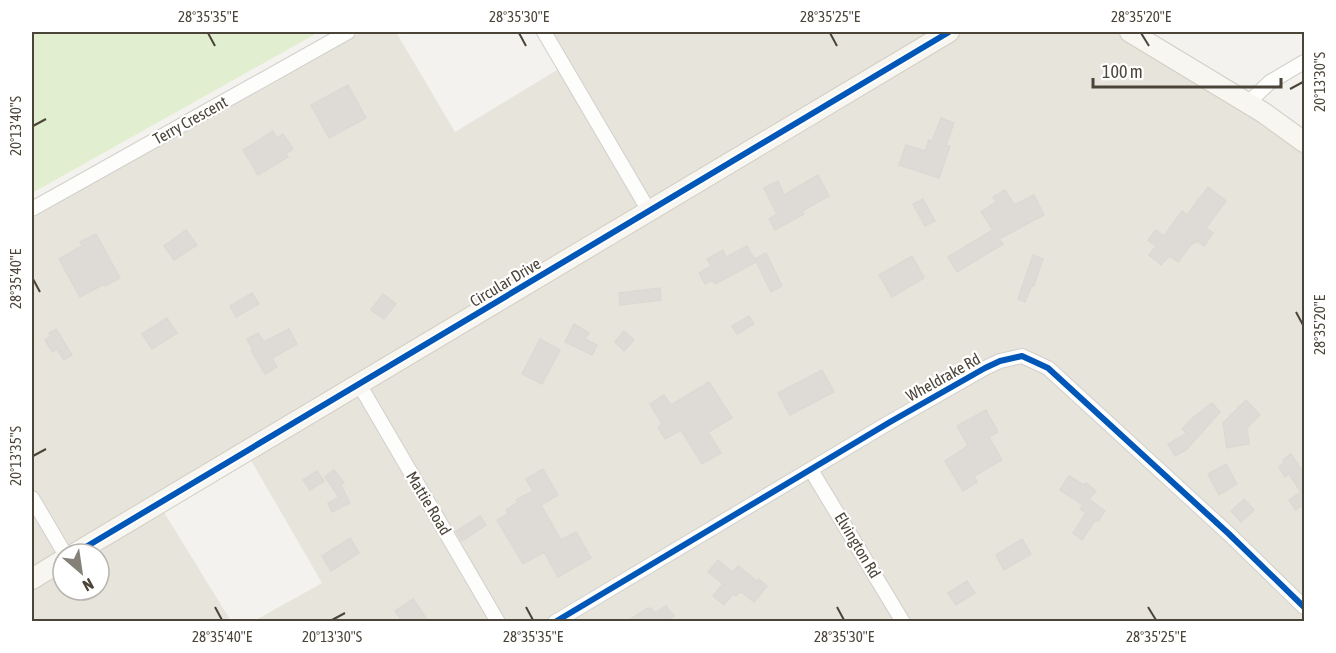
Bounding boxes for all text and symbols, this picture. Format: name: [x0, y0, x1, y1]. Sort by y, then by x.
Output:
text: 28°35'35"E: [178, 8, 239, 25]
text: 28°35'30"E: [489, 8, 550, 25]
text: 28°35'25"E: [800, 8, 861, 25]
text: 28°35'20"E: [1111, 8, 1172, 25]
scale bar: [1093, 51, 1280, 89]
text: 20°13'30"S: [1311, 52, 1328, 112]
text: 100 m: [1102, 61, 1143, 82]
street label: Terry Crescent: [150, 92, 231, 149]
text: 20°13'40"S: [7, 96, 24, 156]
text: 28°35'40"E: [7, 248, 24, 309]
street label: Circular Drive: [467, 254, 543, 310]
text: 28°35'20"E: [1311, 294, 1328, 355]
street label: Wheldrake Rd: [903, 349, 983, 405]
text: 20°13'35"S: [7, 426, 24, 486]
street label: Mattie Road: [403, 468, 455, 538]
street label: Elvington Rd: [831, 509, 885, 582]
north arrow: [51, 542, 111, 602]
text: N: [80, 575, 97, 595]
text: 28°35'40"E: [192, 628, 253, 645]
text: 20°13'30"S: [302, 628, 362, 645]
text: 28°35'35"E: [503, 628, 564, 645]
text: 28°35'30"E: [814, 628, 875, 645]
text: 28°35'25"E: [1126, 628, 1187, 645]

